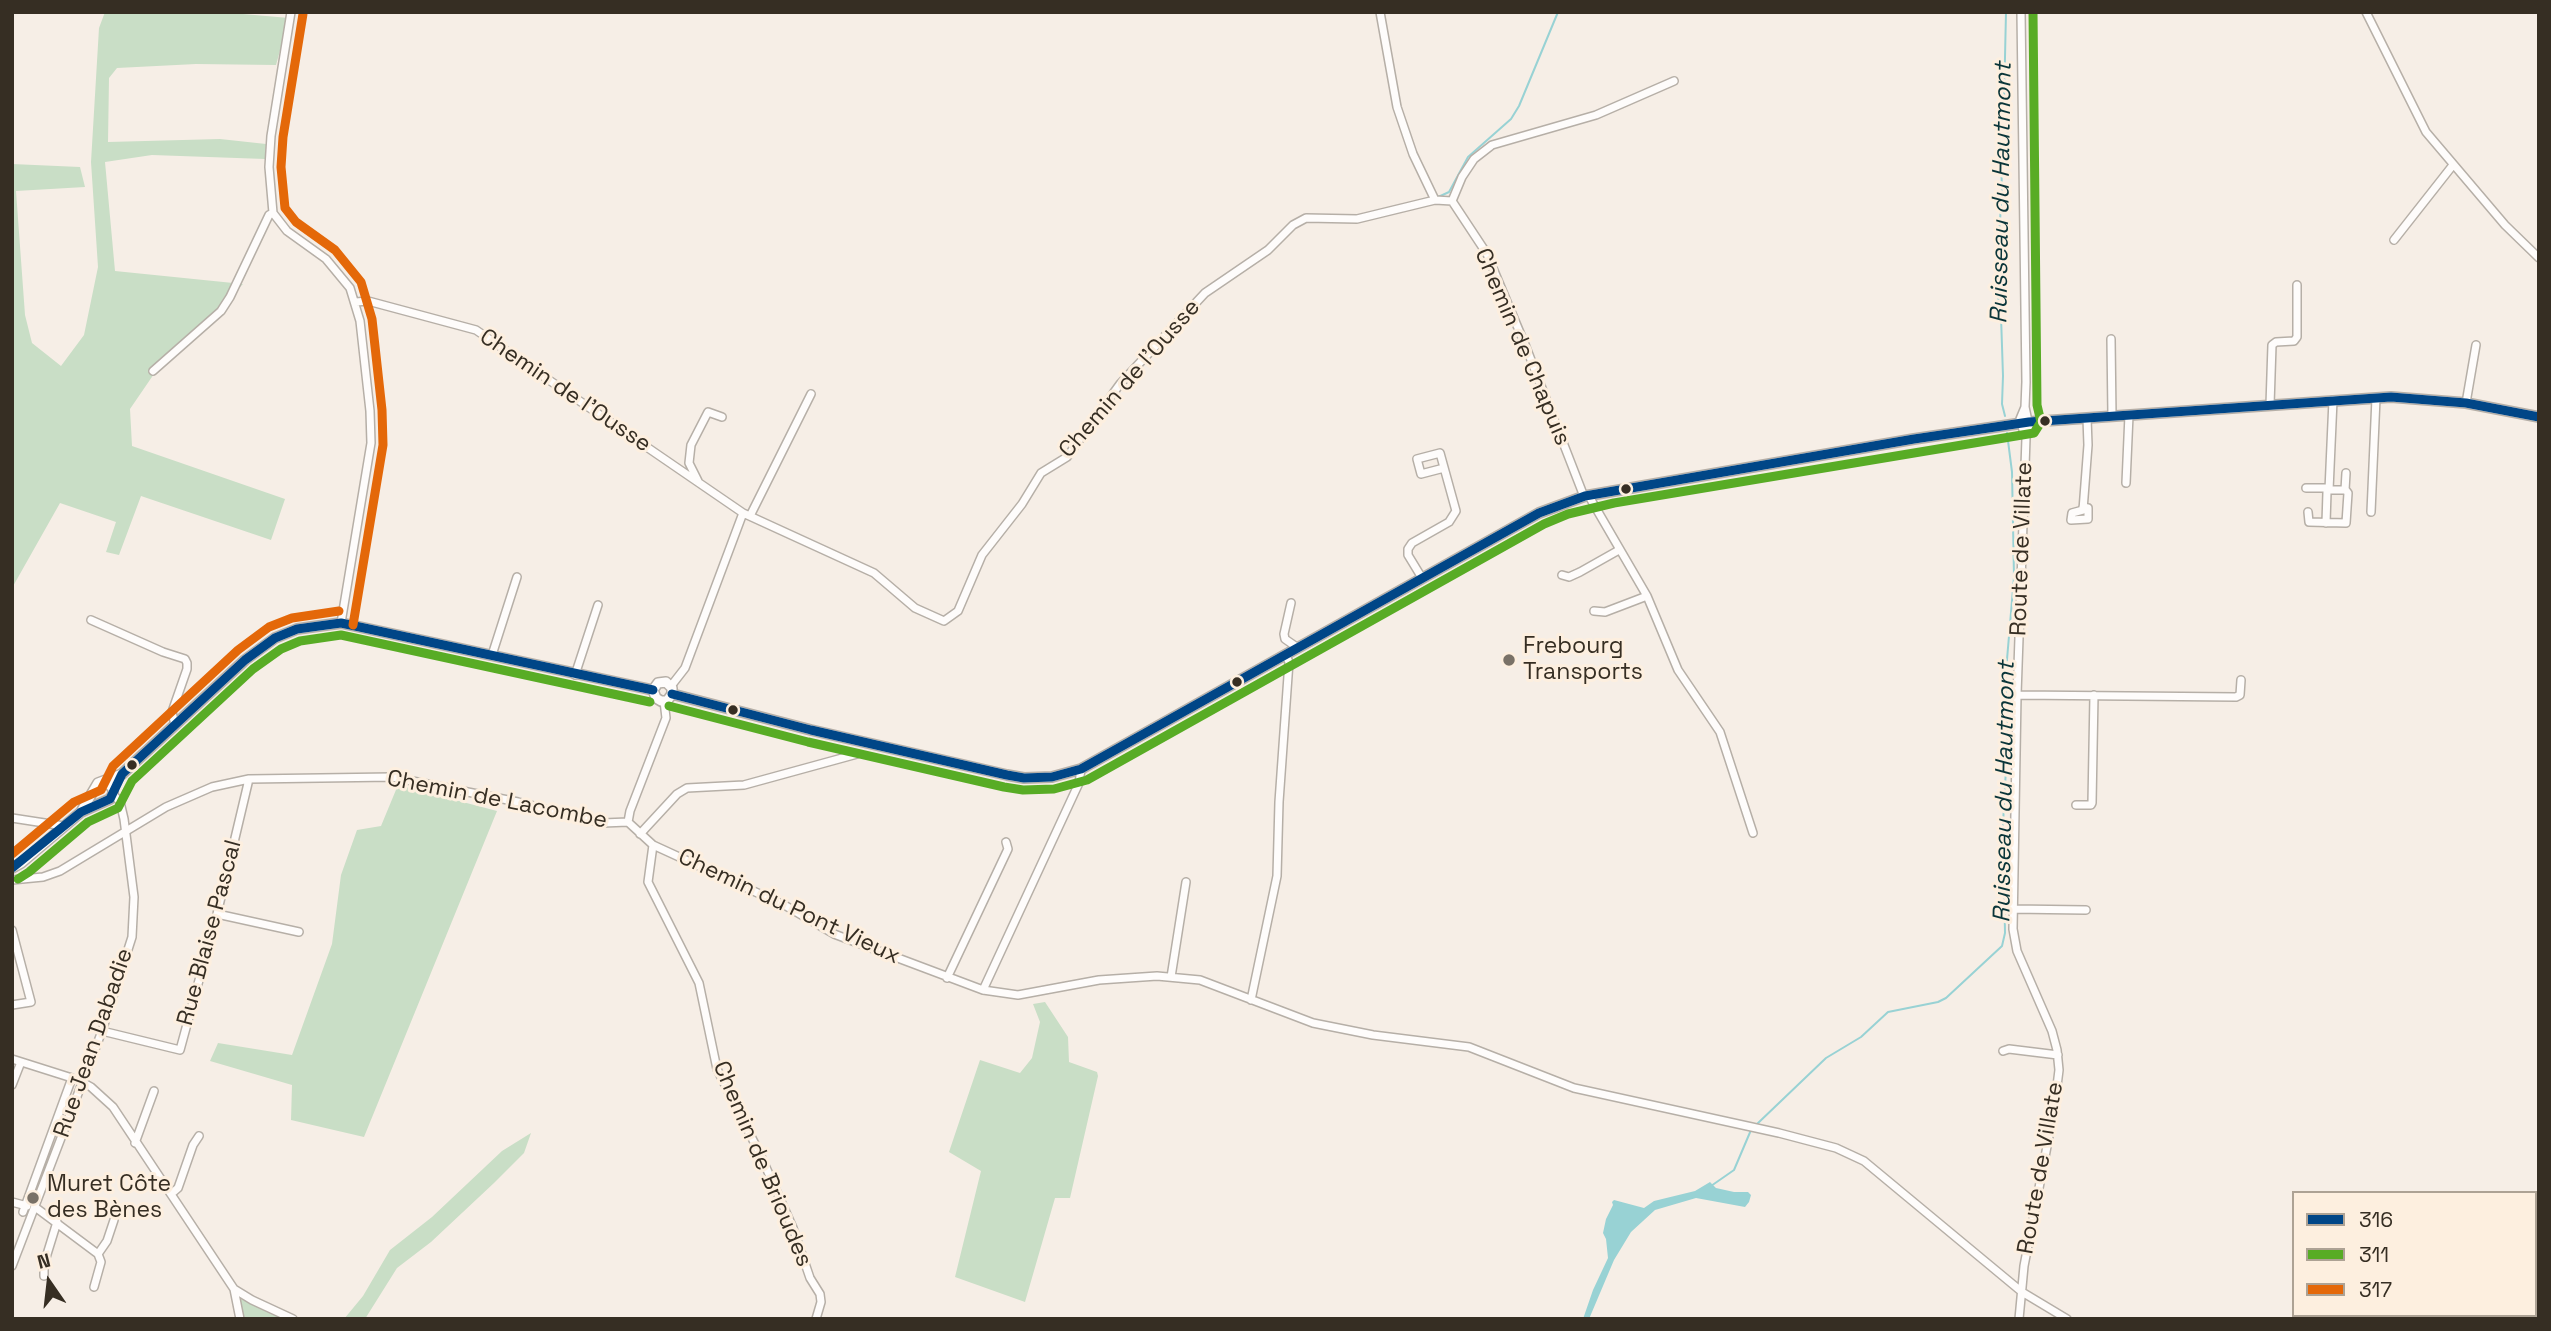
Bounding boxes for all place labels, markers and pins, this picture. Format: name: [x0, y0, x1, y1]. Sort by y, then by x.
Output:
unlabelled marker: [2038, 414, 2052, 428]
unlabelled marker: [1619, 482, 1633, 496]
place label: Frebourg Transports: [1523, 633, 1643, 687]
marker: Frebourg Transports: [1501, 652, 1517, 668]
unlabelled marker: [1230, 675, 1244, 689]
unlabelled marker: [726, 703, 740, 717]
unlabelled marker: [125, 758, 139, 772]
place label: Muret Côte des Bènes: [47, 1171, 171, 1225]
marker: Muret Côte des Bènes: [25, 1190, 41, 1206]

